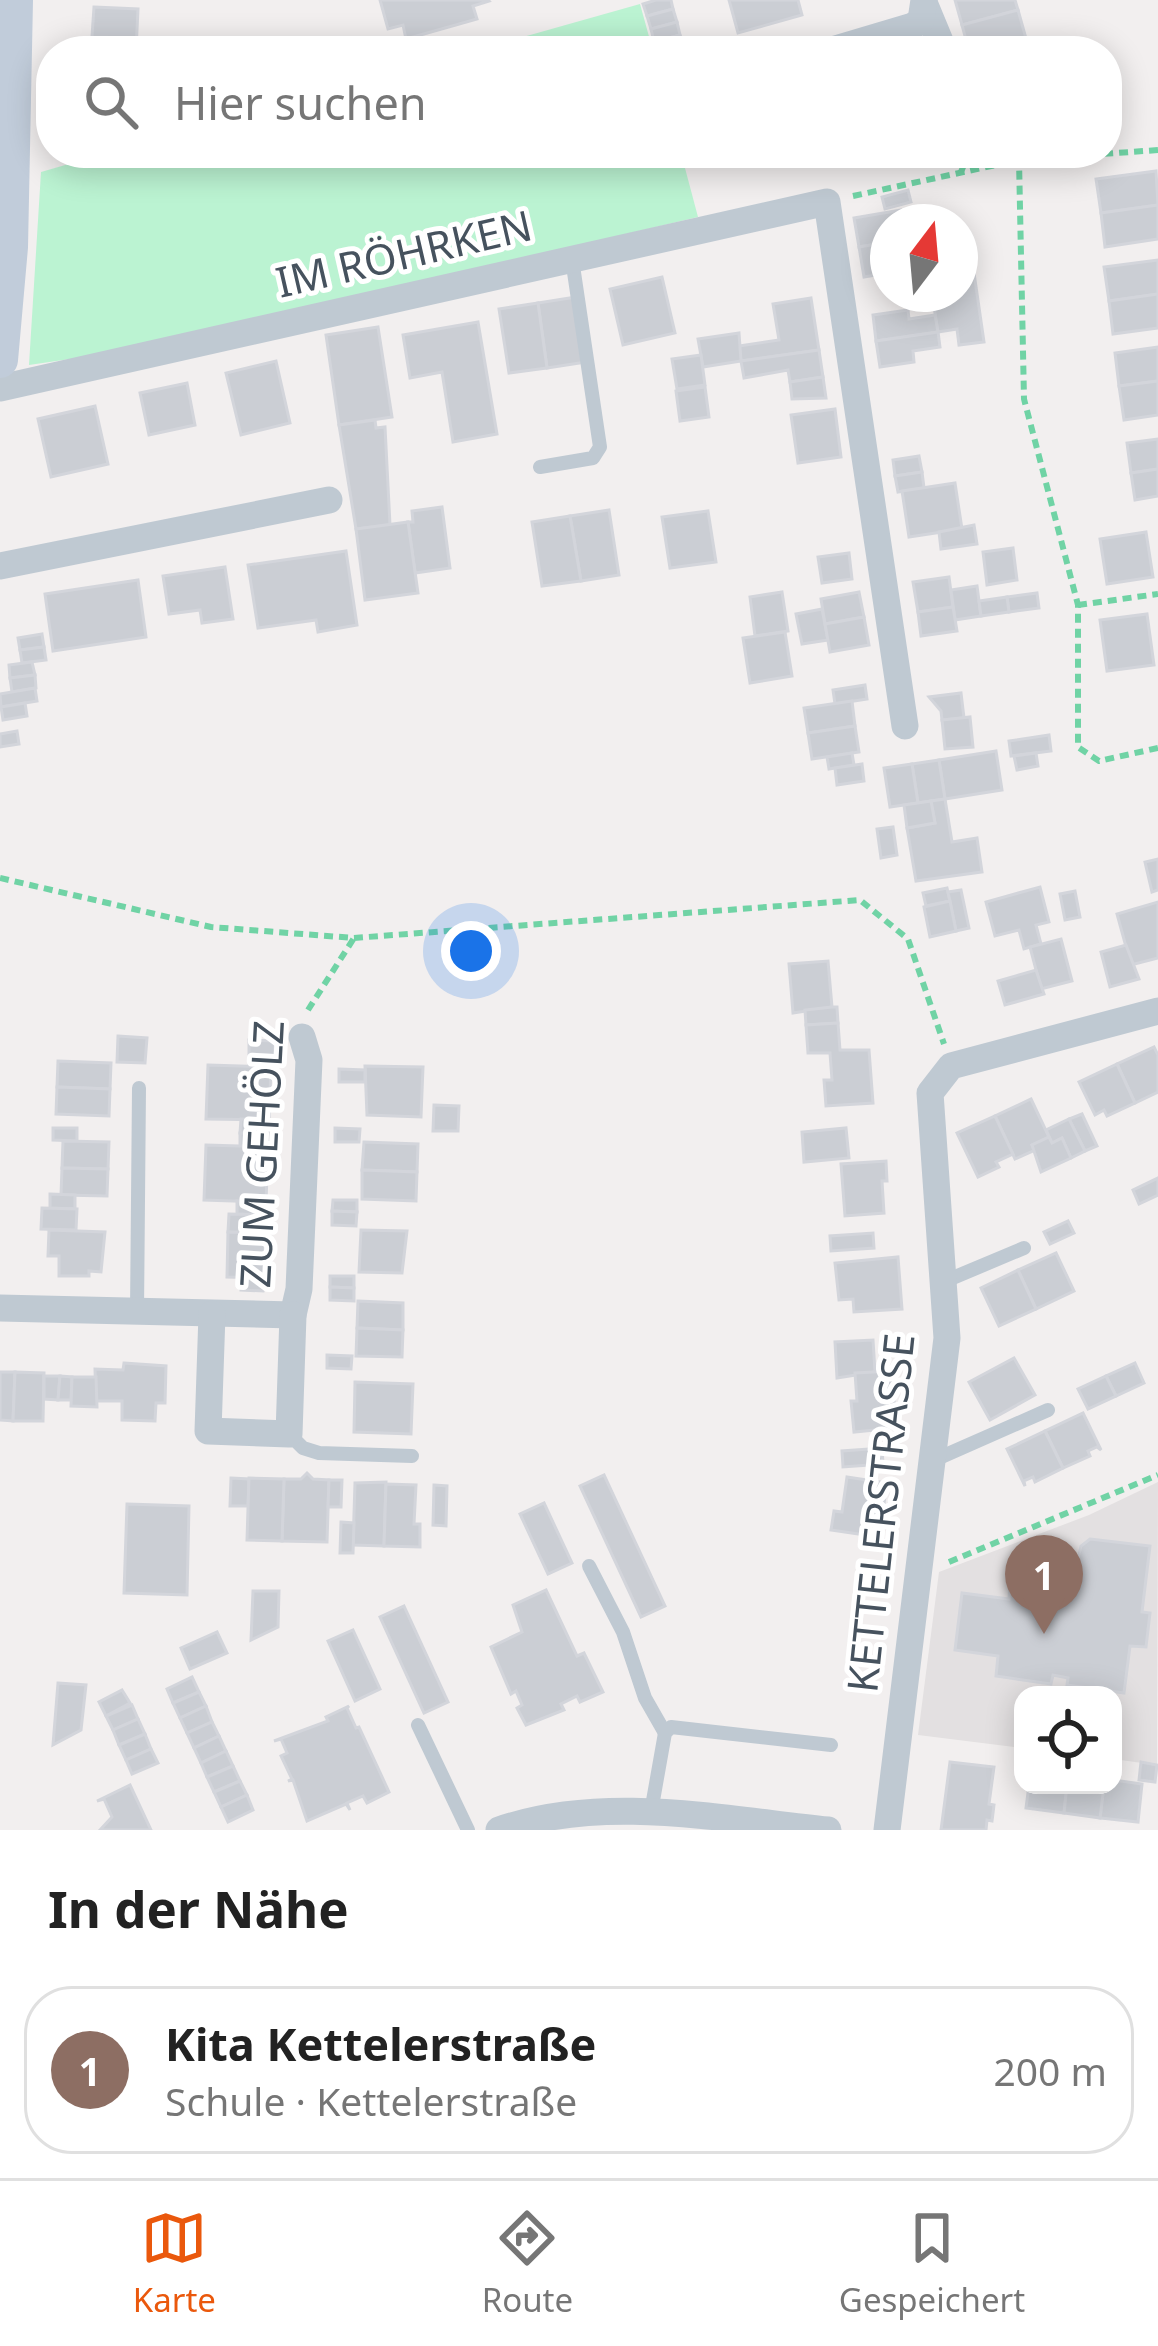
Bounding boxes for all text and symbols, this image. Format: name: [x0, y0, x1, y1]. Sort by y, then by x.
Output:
search box: [36, 36, 1122, 168]
icon: search: [78, 69, 144, 135]
text: Hier suchen: [174, 72, 427, 133]
street label: IM RÖHRKEN: [270, 195, 537, 310]
north arrow: [870, 204, 978, 312]
your location: [441, 921, 501, 981]
street label: ZUM GEHÖLZ: [225, 1019, 296, 1289]
street label: KETTELERSTRASSE: [832, 1331, 927, 1695]
pin: 1: [1005, 1535, 1083, 1634]
map controls: [1014, 1686, 1122, 1794]
button: locate: [1014, 1686, 1122, 1794]
text: In der Nähe: [48, 1873, 349, 1943]
text: Kita Kettelerstraße: [165, 2013, 596, 2074]
text: 1: [79, 2044, 101, 2097]
text: 200 m: [993, 2044, 1107, 2097]
text: Schule · Kettelerstraße: [165, 2074, 577, 2127]
tab: Karte: [133, 2205, 216, 2322]
tab: Route: [482, 2205, 573, 2322]
tab: Gespeichert: [839, 2205, 1025, 2322]

